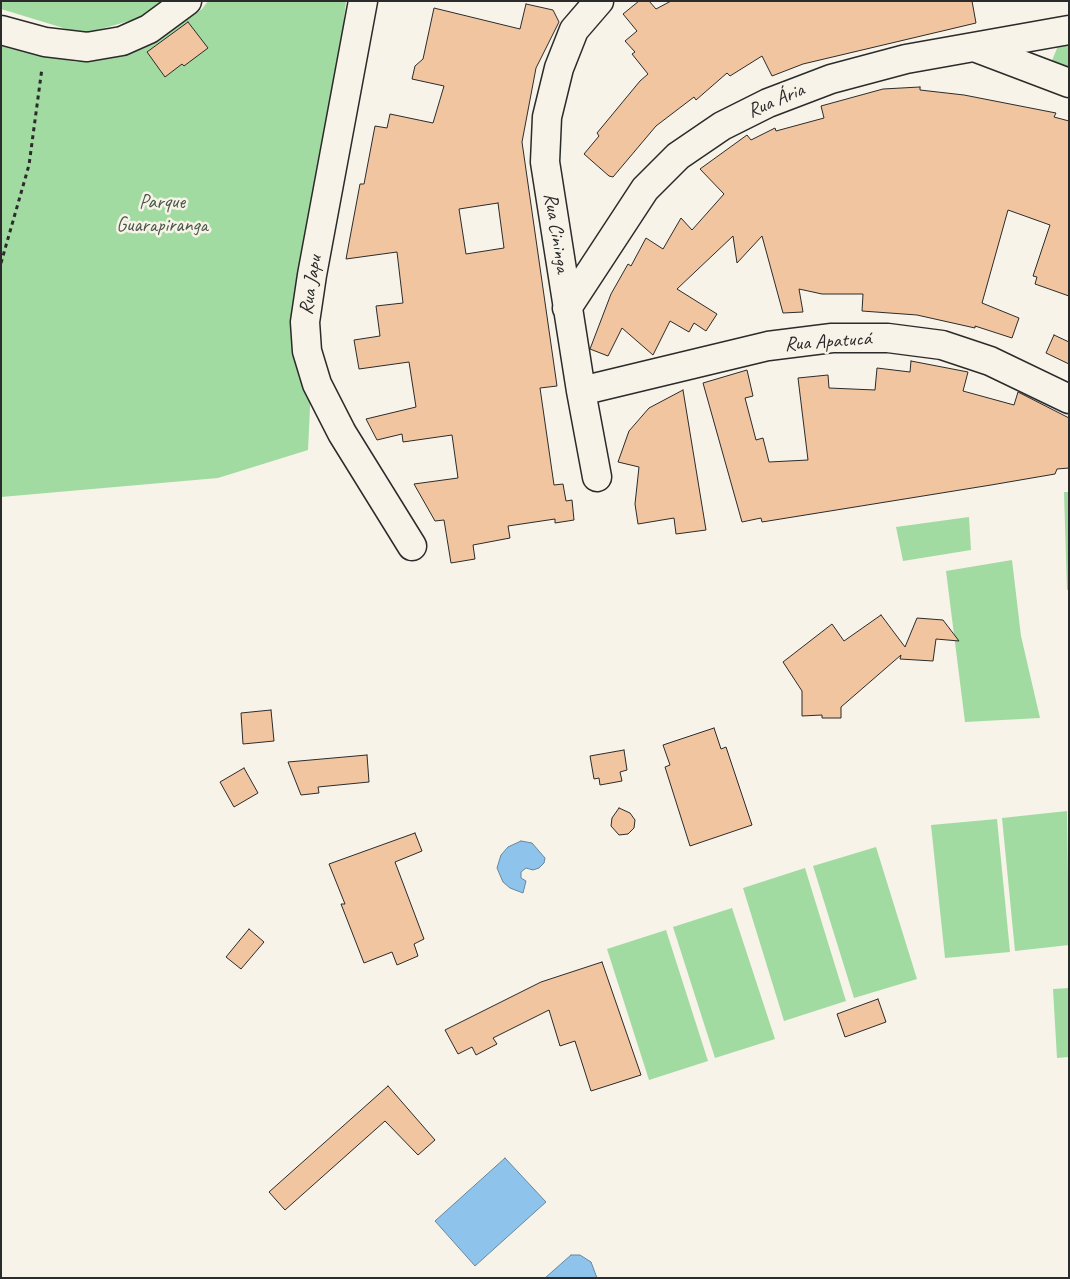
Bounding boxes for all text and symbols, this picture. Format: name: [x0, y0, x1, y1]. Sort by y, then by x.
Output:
street label: Rua Ária: [744, 78, 808, 124]
park label: Parque Guarapiranga: [116, 191, 208, 238]
street label: Rua Cininga: [538, 191, 574, 275]
street label: Rua Japu: [294, 253, 328, 317]
street label: Rua Apatucá: [784, 327, 872, 357]

